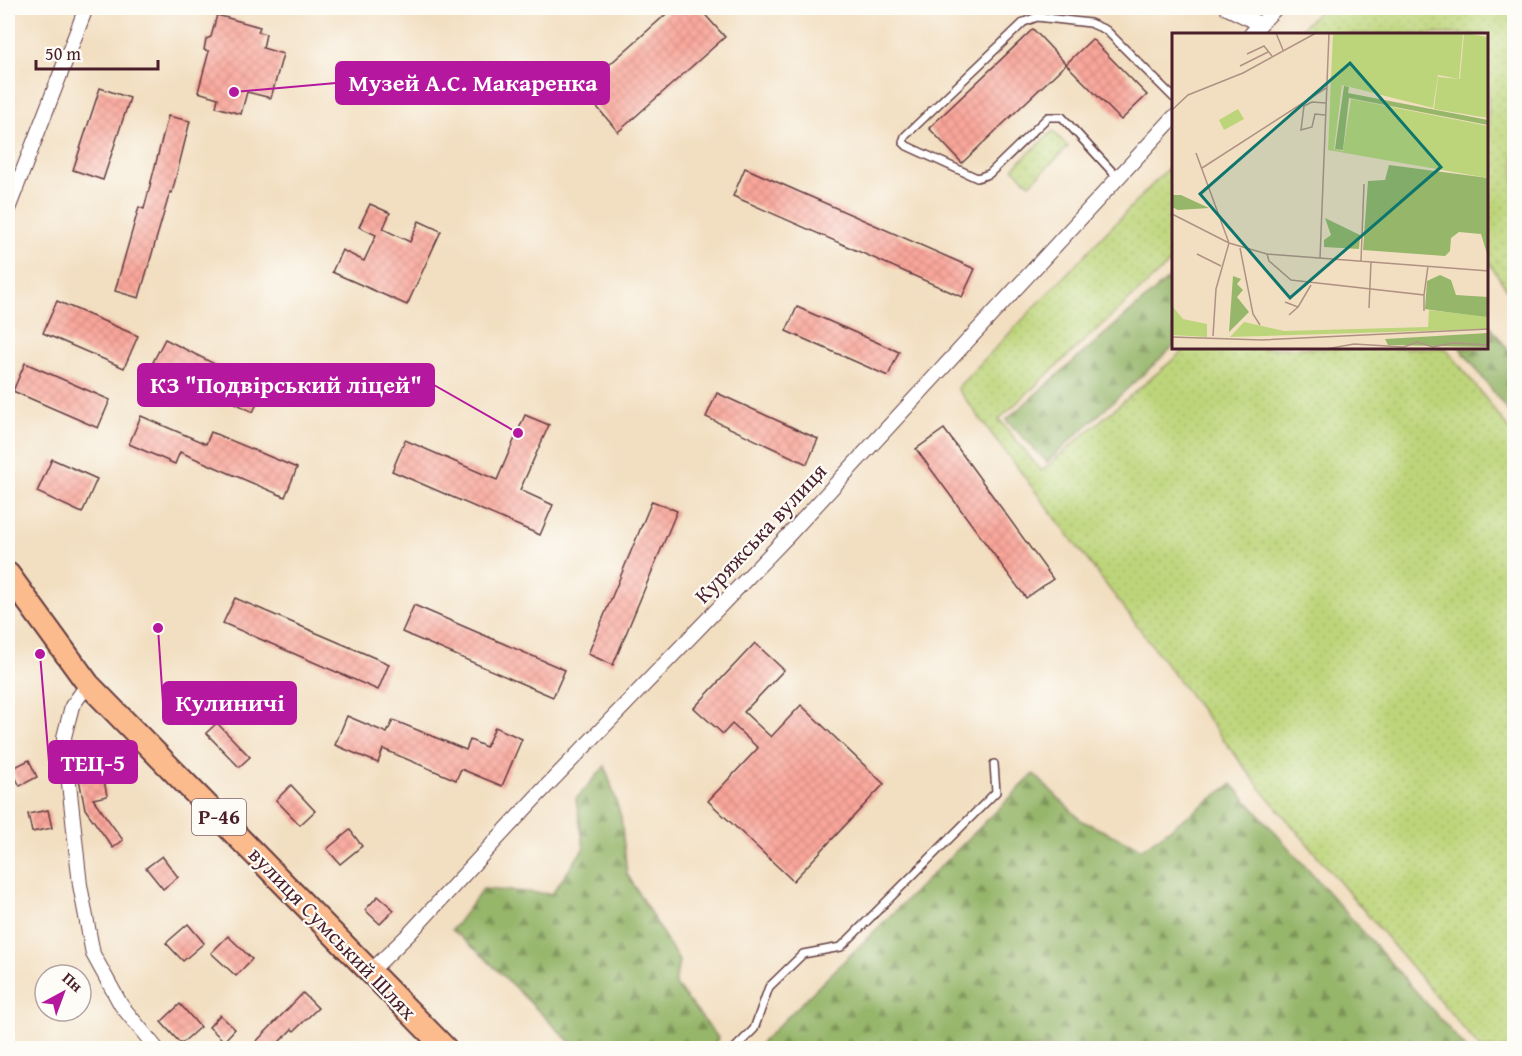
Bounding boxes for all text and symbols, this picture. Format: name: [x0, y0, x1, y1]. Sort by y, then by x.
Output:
scale bar: [36, 33, 158, 71]
inset map: [1172, 33, 1489, 350]
text: 50 m: [45, 40, 81, 67]
callout: Музей А.С. Макаренка: [336, 62, 609, 104]
text: Музей А.С. Макаренка: [349, 65, 598, 100]
callout: КЗ "Подвірський ліцей": [138, 364, 434, 406]
text: КЗ "Подвірський ліцей": [150, 367, 422, 402]
street label: Куряжська вулиця: [686, 456, 834, 610]
callout: Кулиничі: [163, 682, 296, 724]
text: Кулиничі: [175, 685, 285, 720]
callout: ТЕЦ-5: [49, 741, 137, 783]
text: ТЕЦ-5: [61, 745, 125, 780]
road number: Р-46: [192, 799, 246, 835]
street label: вулиця Сумський Шлях: [242, 839, 425, 1027]
north arrow: [33, 963, 93, 1023]
text: Пн: [57, 966, 89, 998]

